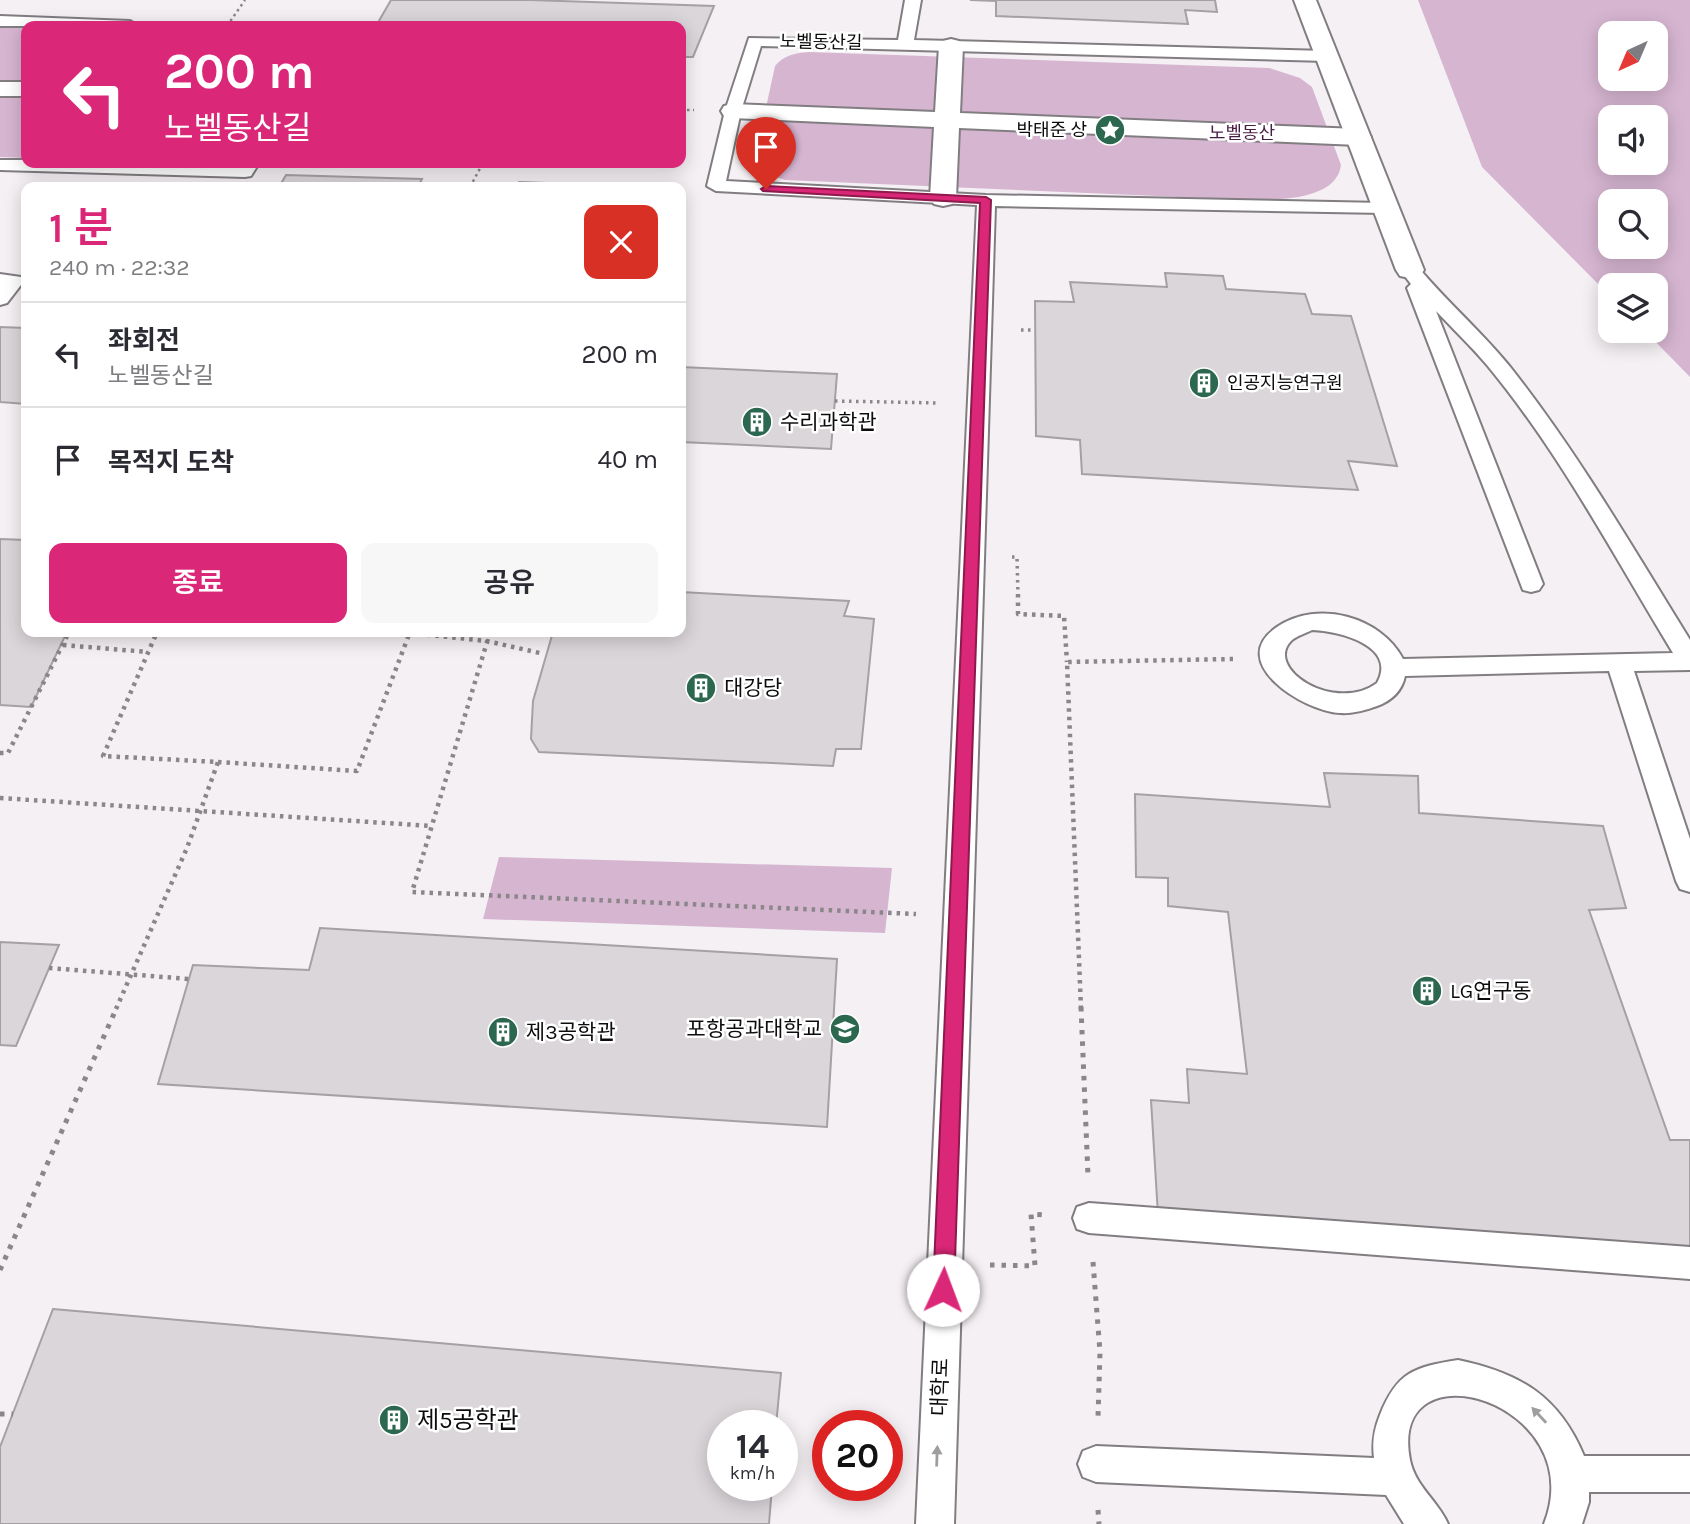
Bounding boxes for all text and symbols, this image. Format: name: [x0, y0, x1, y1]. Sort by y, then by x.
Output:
north arrow: [1598, 21, 1668, 91]
map controls: [1598, 21, 1668, 343]
street label: 노벨동산길: [779, 30, 863, 54]
text: 200 m: [164, 43, 315, 100]
icon: left: [49, 49, 140, 140]
button: sound: [1598, 105, 1668, 175]
text: 노벨동산길: [164, 110, 311, 147]
place icon: 박태준 상: [1093, 113, 1127, 147]
pin: [736, 117, 796, 189]
place label: 박태준 상: [1016, 119, 1087, 141]
park label: 노벨동산: [1209, 122, 1275, 144]
icon: arrive: [747, 128, 785, 166]
button: search: [1598, 189, 1668, 259]
text: 1 분: [49, 203, 113, 253]
button: close: [584, 205, 658, 279]
text: 240 m · 22:32: [49, 254, 190, 281]
button: layers: [1598, 273, 1668, 343]
text: 좌회전: [108, 325, 180, 356]
icon: left: [49, 336, 87, 374]
text: 200 m: [582, 339, 658, 370]
text: 노벨동산길: [108, 362, 214, 389]
building icon: 인공지능연구원: [1187, 366, 1221, 400]
place label: 인공지능연구원: [1227, 372, 1343, 394]
building icon: 수리과학관: [740, 405, 774, 439]
place label: 수리과학관: [780, 410, 877, 434]
icon: arrive: [49, 441, 87, 479]
text: 40 m: [598, 444, 658, 475]
text: 목적지 도착: [108, 447, 234, 478]
button: 종료: [49, 543, 347, 623]
button: 공유: [361, 543, 658, 623]
building icon: 대강당: [684, 671, 718, 705]
place label: 대강당: [724, 676, 782, 700]
building icon: LG연구동: [1410, 974, 1444, 1008]
place label: LG연구동: [1450, 979, 1531, 1003]
school or university icon: 포항공과대학교: [828, 1012, 862, 1046]
building icon: 제3공학관: [486, 1015, 520, 1049]
place label: 포항공과대학교: [687, 1017, 822, 1041]
place label: 제3공학관: [526, 1020, 616, 1044]
position arrow: [906, 1253, 980, 1327]
street label: 대학로: [927, 1358, 953, 1416]
building icon: 제5공학관: [377, 1403, 411, 1437]
place label: 제5공학관: [417, 1406, 519, 1434]
one-way arrow: [1531, 1407, 1547, 1424]
speed limit sign: 20: [812, 1410, 903, 1501]
text: 14: [736, 1426, 769, 1467]
one-way arrow: [932, 1445, 943, 1467]
text: km/h: [730, 1462, 775, 1484]

